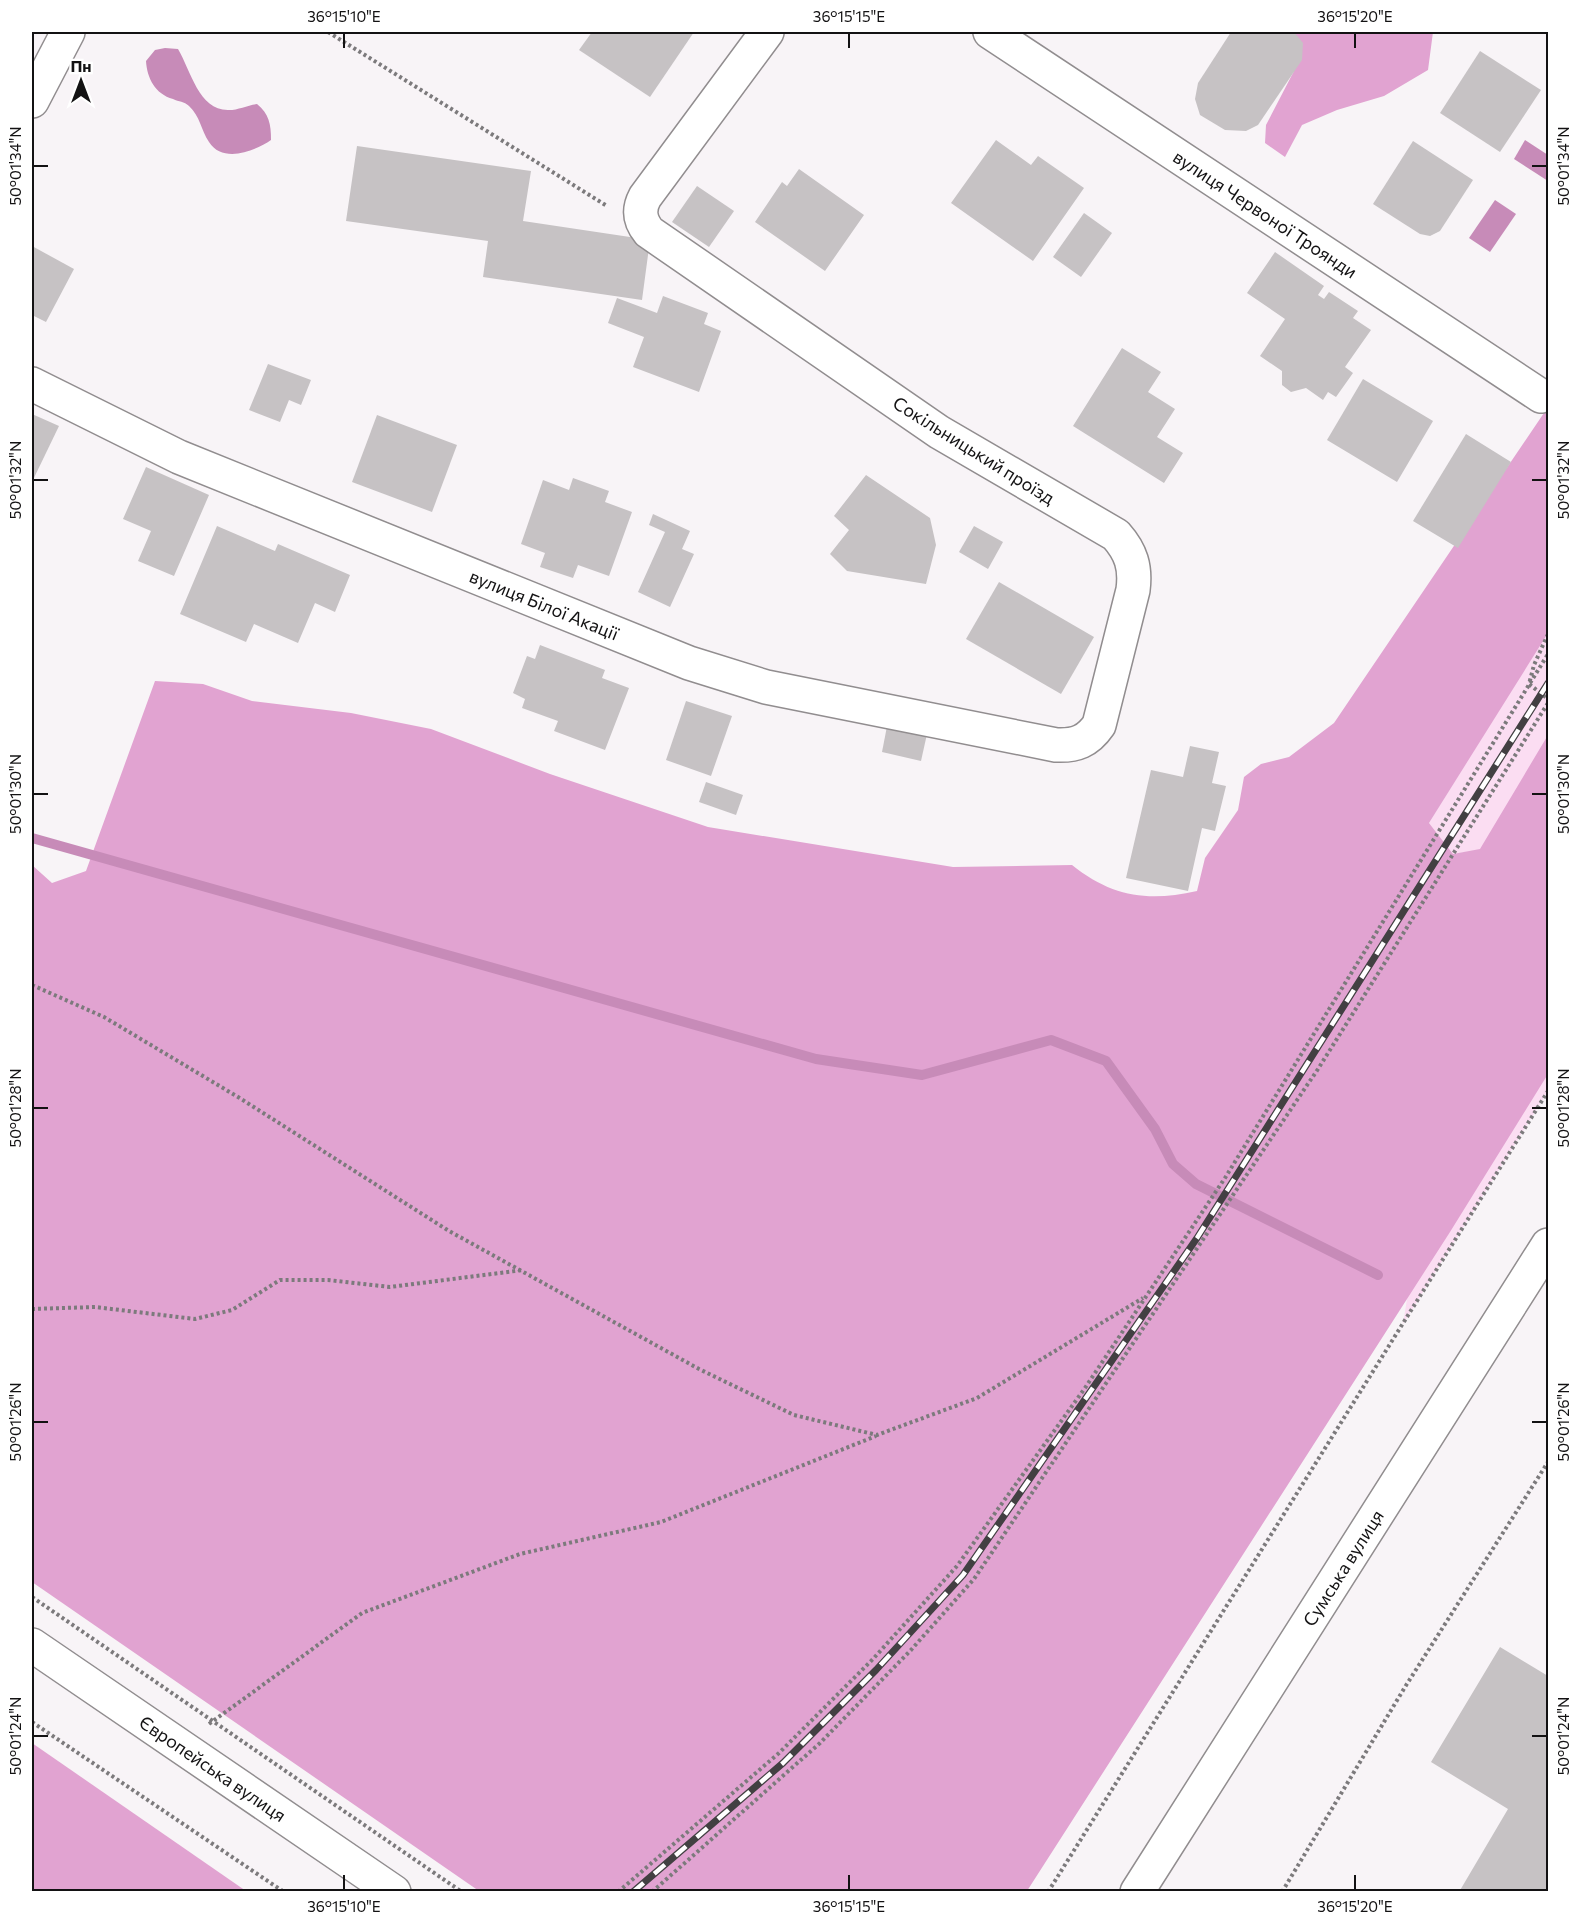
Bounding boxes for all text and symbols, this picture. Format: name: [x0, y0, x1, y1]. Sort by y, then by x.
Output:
text: 36°15'10"E: [307, 7, 381, 25]
text: 36°15'15"E: [813, 7, 885, 25]
text: 36°15'20"E: [1317, 7, 1393, 25]
north arrow: [51, 51, 111, 111]
text: Пн: [70, 56, 92, 75]
text: 50°01'34"N: [6, 126, 24, 206]
text: 50°01'34"N: [1554, 126, 1572, 206]
street label: вулиця Червоної Троянди: [1169, 145, 1361, 283]
street label: Сокільницький проїзд: [889, 391, 1059, 509]
text: 50°01'32"N: [6, 441, 24, 519]
text: 50°01'32"N: [1554, 441, 1572, 519]
street label: вулиця Білої Акації: [466, 565, 622, 645]
text: 50°01'30"N: [6, 754, 24, 834]
text: 50°01'30"N: [1554, 754, 1572, 834]
text: 50°01'28"N: [6, 1069, 24, 1147]
text: 50°01'28"N: [1554, 1069, 1572, 1147]
text: 50°01'26"N: [6, 1383, 24, 1461]
text: 50°01'26"N: [1554, 1383, 1572, 1461]
street label: Сумська вулиця: [1298, 1506, 1388, 1630]
text: 50°01'24"N: [6, 1697, 24, 1775]
text: 50°01'24"N: [1554, 1697, 1572, 1775]
street label: Європейська вулиця: [135, 1711, 290, 1826]
text: 36°15'10"E: [307, 1897, 381, 1915]
text: 36°15'15"E: [813, 1897, 885, 1915]
text: 36°15'20"E: [1317, 1897, 1393, 1915]

